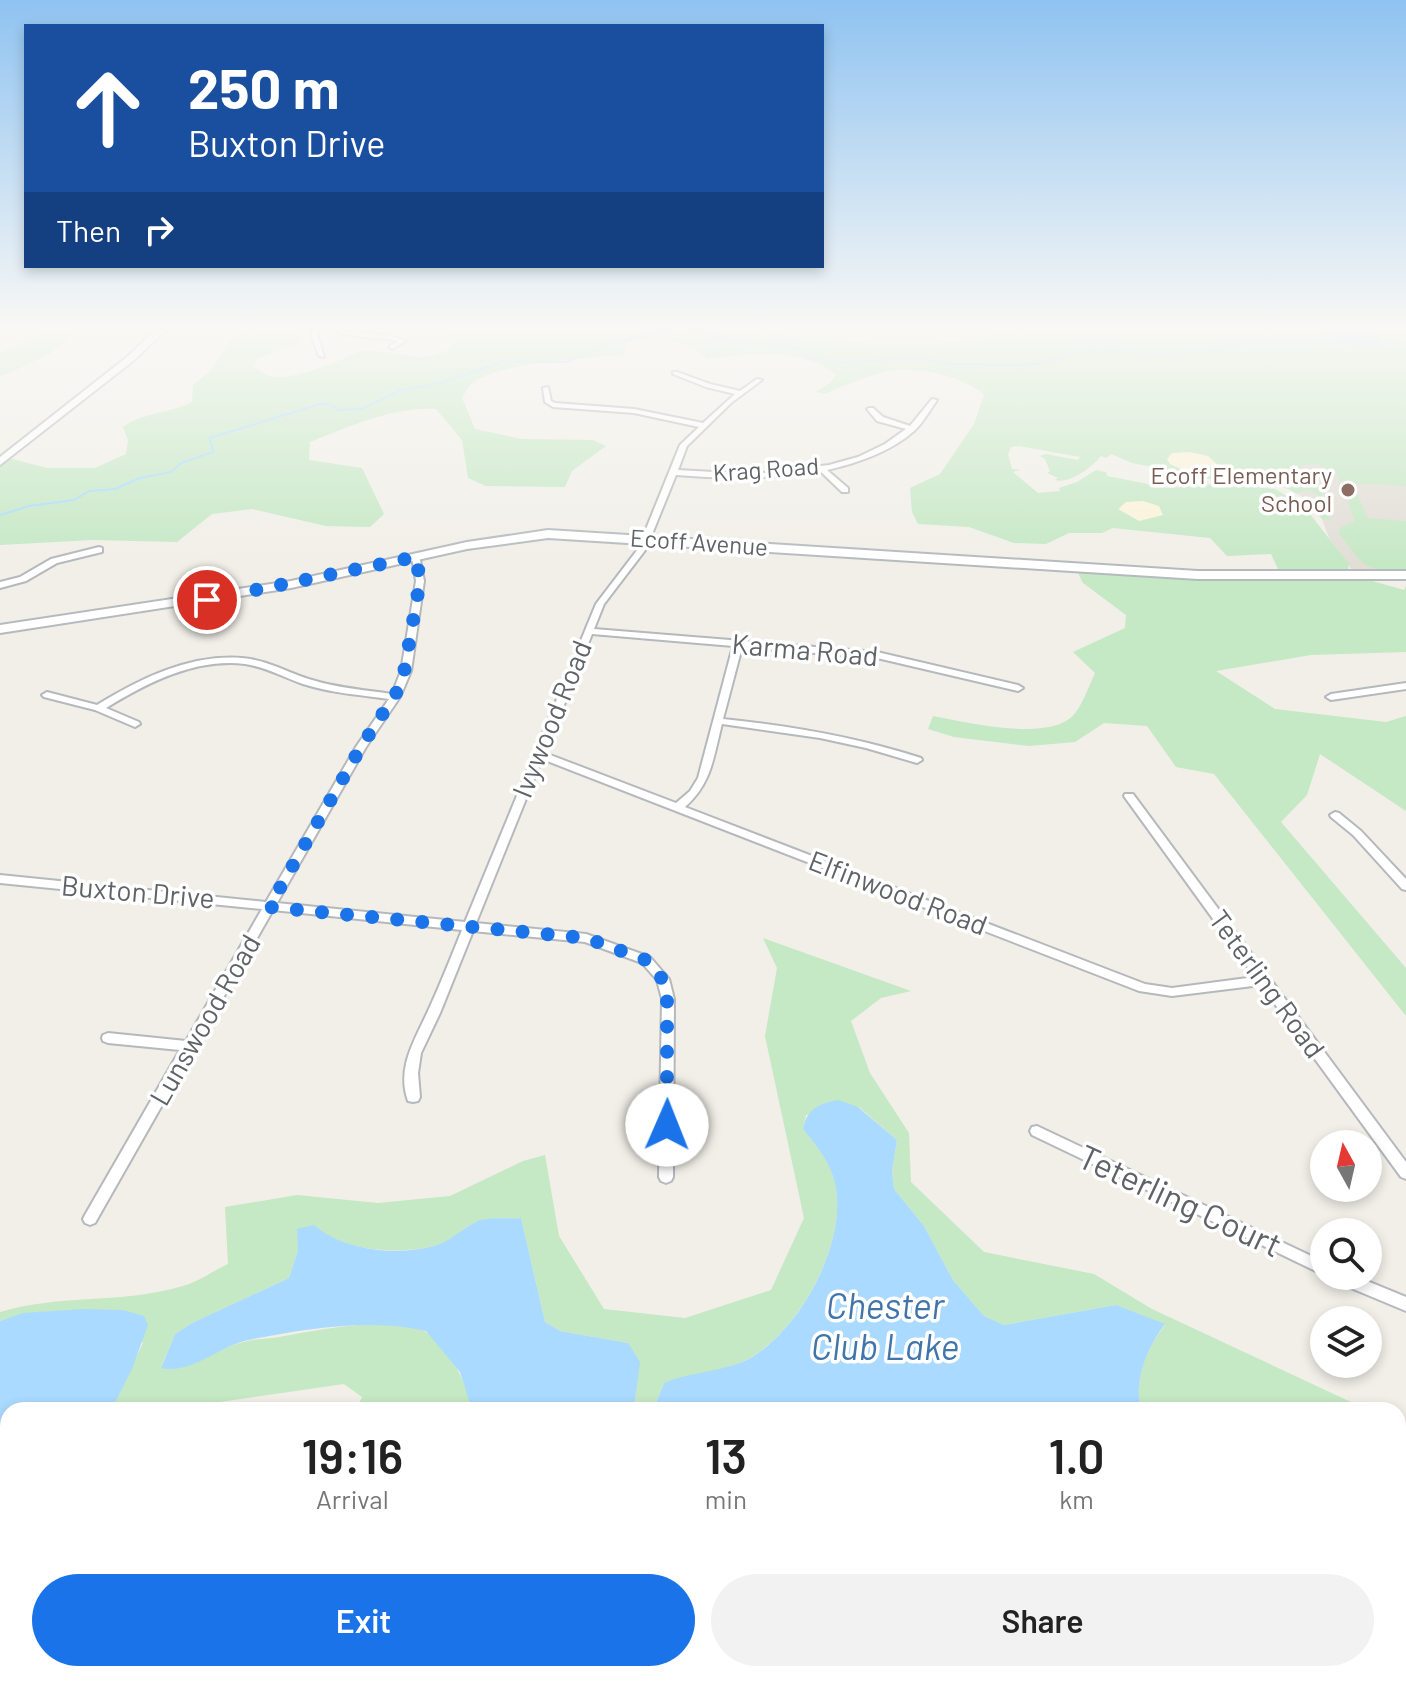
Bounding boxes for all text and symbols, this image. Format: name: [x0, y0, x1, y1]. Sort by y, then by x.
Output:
text: 250 m: [188, 53, 339, 120]
icon: ahead: [56, 56, 160, 160]
text: Buxton Drive: [188, 121, 386, 164]
icon: right: [137, 208, 181, 252]
text: Then: [56, 212, 121, 248]
street label: Krag Road: [712, 450, 820, 487]
place label: Ecoff Elementary School: [1151, 460, 1332, 517]
marker: Ecoff Elementary School: [1339, 481, 1357, 499]
street label: Ecoff Avenue: [629, 522, 769, 561]
pin: [173, 566, 241, 634]
icon: arrive: [185, 578, 229, 622]
street label: Karma Road: [731, 626, 880, 672]
street label: Ivywood Road: [504, 635, 598, 802]
street label: Elfinwood Road: [804, 842, 992, 942]
street label: Buxton Drive: [60, 867, 216, 915]
street label: Teterling Road: [1203, 903, 1333, 1064]
street label: Lunswood Road: [142, 928, 267, 1111]
position arrow: [625, 1083, 709, 1167]
north arrow: [1310, 1130, 1382, 1202]
map controls: [1310, 1130, 1382, 1378]
street label: Teterling Court: [1072, 1135, 1289, 1265]
button: search: [1310, 1218, 1382, 1290]
water label: Chester Club Lake: [811, 1283, 959, 1367]
button: layers: [1310, 1306, 1382, 1378]
text: 19:16: [302, 1426, 403, 1484]
text: 13: [705, 1426, 747, 1484]
text: 1.0: [1049, 1426, 1104, 1484]
text: Arrival: [316, 1483, 389, 1514]
text: min: [705, 1483, 747, 1514]
text: km: [1059, 1483, 1094, 1514]
button: Exit: [32, 1574, 695, 1666]
button: Share: [711, 1574, 1374, 1666]

